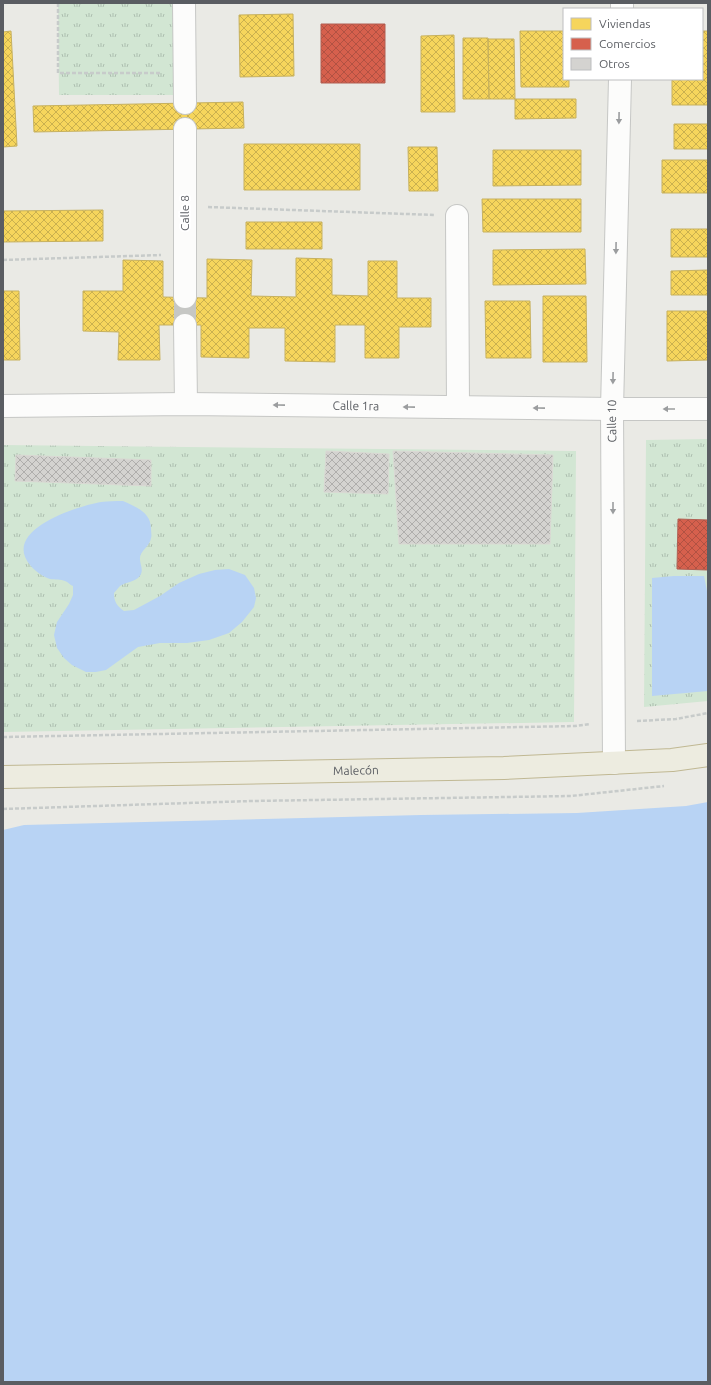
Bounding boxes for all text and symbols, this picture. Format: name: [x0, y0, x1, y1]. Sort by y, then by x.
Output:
legend: [563, 8, 703, 80]
text: Viviendas: [599, 17, 651, 30]
text: Comercios: [599, 37, 656, 50]
text: Otros: [599, 57, 630, 70]
one-way arrow: [616, 112, 622, 125]
street label: Calle 8: [178, 195, 191, 231]
one-way arrow: [613, 242, 619, 255]
one-way arrow: [610, 372, 616, 385]
street label: Calle 1ra: [333, 399, 379, 412]
street label: Calle 10: [605, 399, 618, 442]
one-way arrow: [272, 402, 285, 408]
one-way arrow: [402, 404, 415, 410]
one-way arrow: [532, 405, 545, 411]
one-way arrow: [662, 406, 675, 412]
one-way arrow: [610, 502, 616, 515]
street label: Malecón: [333, 763, 379, 777]

